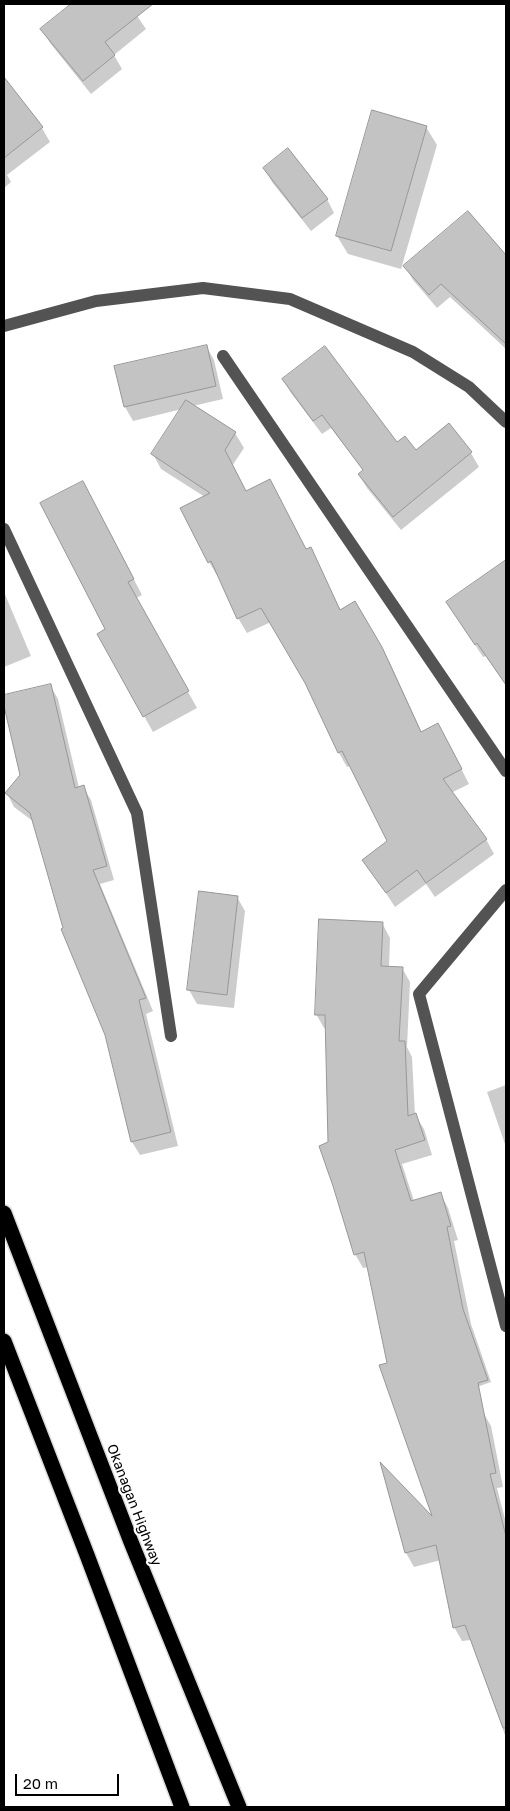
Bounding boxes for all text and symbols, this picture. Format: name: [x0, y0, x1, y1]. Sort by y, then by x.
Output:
street label: Okanagan Highway: [103, 1442, 165, 1568]
scale bar: [18, 1764, 121, 1796]
text: 20 m: [23, 1774, 58, 1792]

